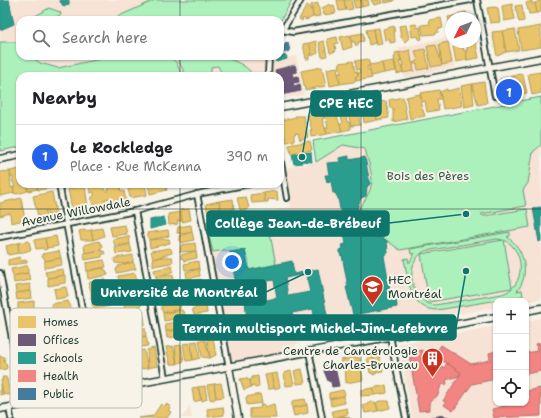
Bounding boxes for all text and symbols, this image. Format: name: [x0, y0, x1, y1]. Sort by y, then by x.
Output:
north arrow: [445, 12, 481, 48]
search box: [16, 16, 284, 60]
icon: search: [30, 27, 52, 49]
text: Search here: [62, 28, 148, 48]
pin: 1: [496, 77, 522, 107]
text: Nearby: [32, 87, 97, 109]
callout: CPE HEC: [311, 91, 381, 116]
text: CPE HEC: [319, 95, 373, 112]
text: Le Rockledge: [70, 138, 173, 158]
text: 1: [42, 148, 48, 165]
text: 390 m: [226, 148, 268, 165]
text: Place · Rue McKenna: [70, 158, 201, 175]
park label: Bois des Pères: [387, 168, 469, 184]
street label: Avenue Willowdale: [20, 194, 132, 230]
callout: Collège Jean-de-Brébeuf: [207, 211, 389, 236]
text: Collège Jean-de-Brébeuf: [215, 215, 382, 232]
your location: [222, 252, 242, 272]
place label: HEC Montréal: [388, 272, 442, 302]
school or university icon: HEC Montréal: [360, 274, 386, 307]
callout: Université de Montréal: [92, 280, 266, 305]
text: Université de Montréal: [100, 284, 258, 301]
map controls: [493, 298, 529, 406]
button: +: [493, 298, 529, 334]
legend: [10, 308, 142, 408]
text: Homes: [43, 315, 79, 330]
callout: Terrain multisport Michel-Jim-Lefebvre: [174, 315, 456, 340]
text: Terrain multisport Michel-Jim-Lefebvre: [182, 320, 448, 337]
text: Offices: [43, 333, 79, 348]
button: −: [493, 334, 529, 370]
place label: Centre de Cancérologie Charles-Bruneau: [283, 343, 418, 373]
building icon: Centre de Cancérologie Charles-Bruneau: [420, 345, 446, 378]
text: Schools: [43, 351, 83, 366]
text: Health: [43, 369, 79, 384]
button: locate: [493, 370, 529, 406]
text: Public: [43, 387, 74, 402]

